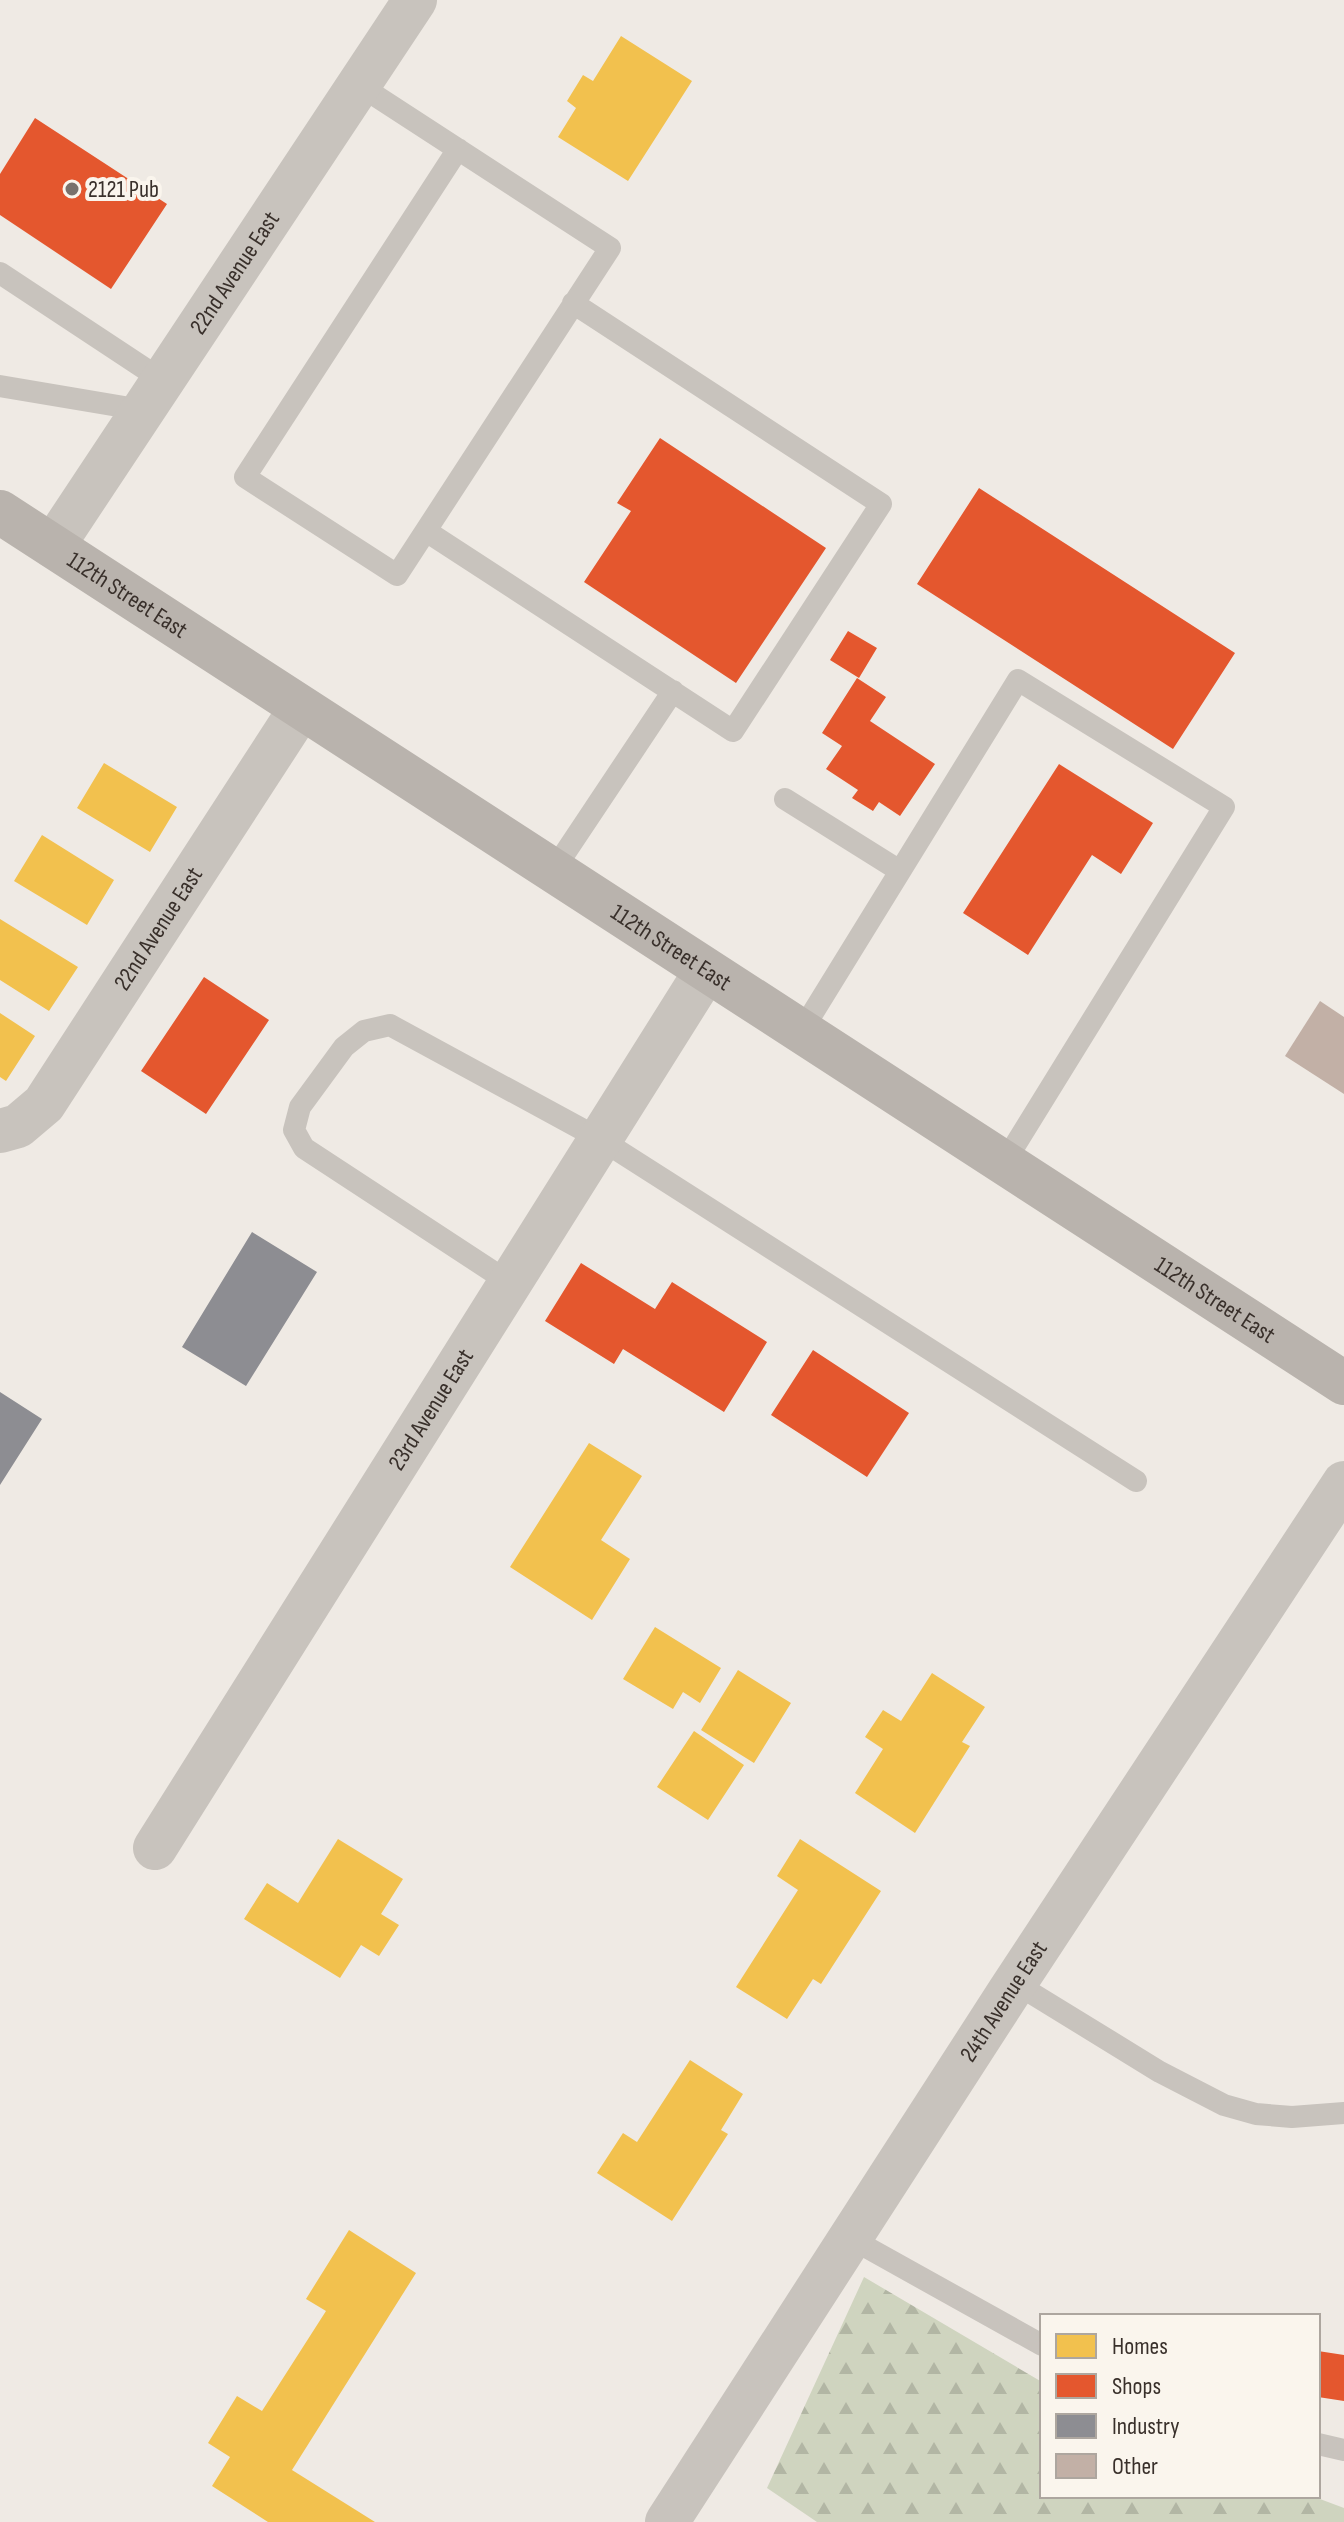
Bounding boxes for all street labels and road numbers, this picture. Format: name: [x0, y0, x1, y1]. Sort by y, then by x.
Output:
street label: 22nd Avenue East: [184, 206, 286, 340]
street label: 112th Street East: [62, 545, 193, 645]
street label: 22nd Avenue East: [108, 862, 209, 996]
street label: 112th Street East: [605, 898, 737, 997]
street label: 112th Street East: [1149, 1250, 1281, 1350]
street label: 23rd Avenue East: [382, 1344, 480, 1476]
street label: 24th Avenue East: [954, 1935, 1054, 2067]

